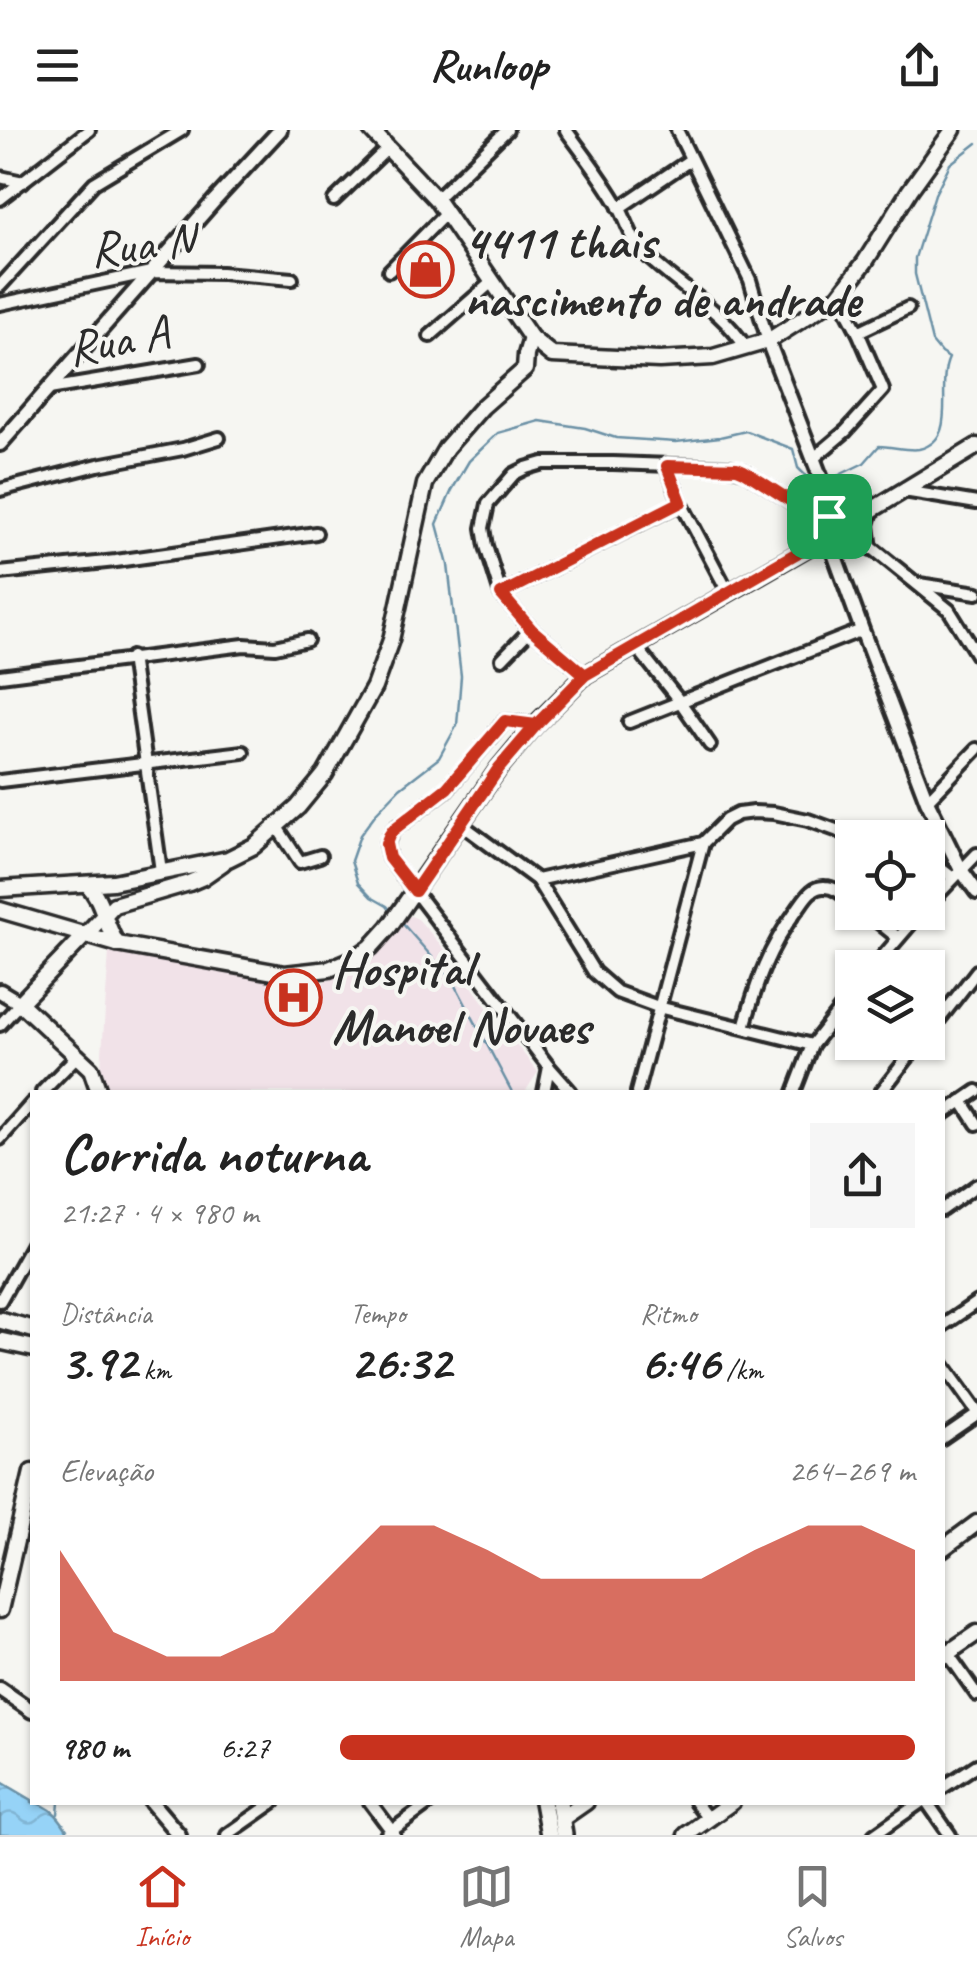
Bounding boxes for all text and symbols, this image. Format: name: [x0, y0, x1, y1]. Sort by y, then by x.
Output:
text: Runloop: [429, 37, 548, 94]
icon: menu: [30, 38, 85, 93]
icon: share: [892, 38, 947, 93]
street label: Rua N: [87, 207, 204, 281]
place label: 4411 thais nascimento de andrade: [464, 210, 864, 331]
shop icon: 4411 thais nascimento de andrade: [395, 240, 455, 300]
street label: Rua A: [63, 300, 175, 380]
pin: [787, 474, 872, 559]
icon: arrive: [802, 489, 857, 544]
map controls: [835, 820, 945, 1060]
button: locate: [835, 820, 945, 930]
place label: Hospital Manoel Novaes: [332, 937, 594, 1058]
button: layers: [835, 950, 945, 1060]
hospital icon: Hospital Manoel Novaes: [263, 967, 323, 1027]
text: Corrida noturna: [60, 1119, 367, 1189]
button: share: [810, 1123, 915, 1228]
text: 21:27 · 4 × 980 m: [60, 1192, 258, 1233]
text: Distância: [60, 1296, 152, 1331]
text: Tempo: [350, 1296, 406, 1331]
text: Ritmo: [640, 1296, 697, 1331]
text: 3.92: [60, 1331, 137, 1394]
text: 26:32: [350, 1331, 451, 1394]
text: 6:46: [640, 1331, 720, 1394]
text: km: [137, 1352, 171, 1387]
text: /km: [720, 1352, 763, 1387]
text: Elevação: [60, 1450, 153, 1491]
text: 264–269 m: [789, 1450, 915, 1491]
text: 980 m: [60, 1727, 129, 1768]
text: 6:27: [220, 1727, 270, 1768]
tab: Início: [135, 1859, 190, 1954]
tab: Mapa: [459, 1859, 514, 1954]
tab: Salvos: [783, 1859, 842, 1954]

